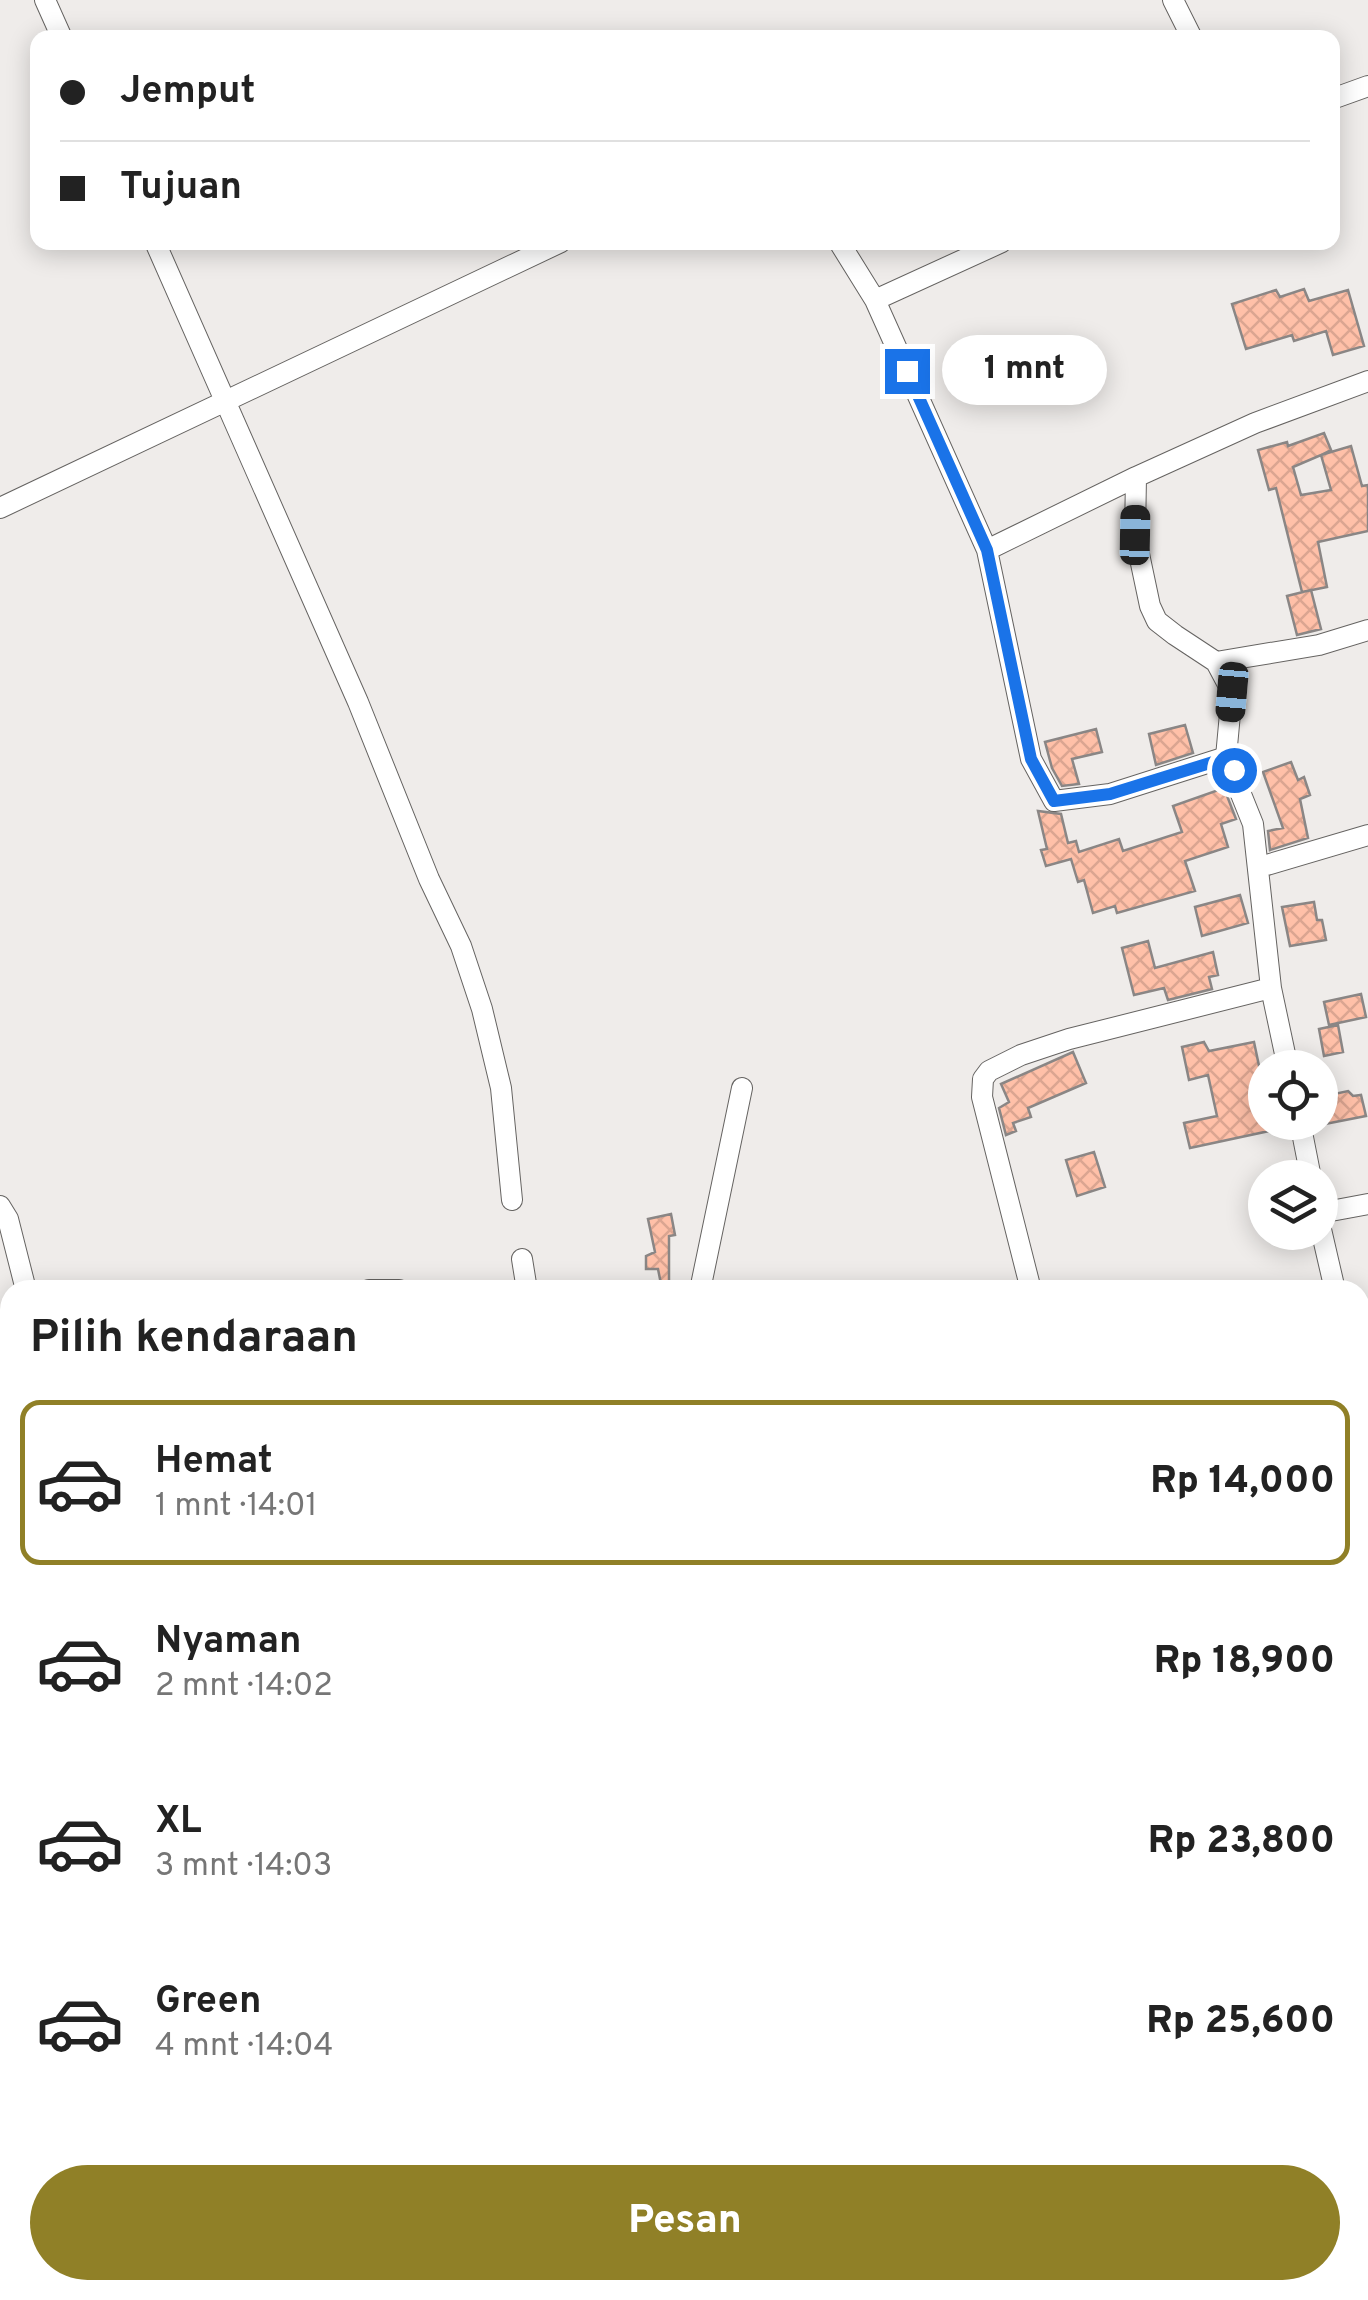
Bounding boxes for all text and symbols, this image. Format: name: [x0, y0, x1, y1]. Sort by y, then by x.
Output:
text: Jemput: [120, 68, 255, 117]
text: Tujuan: [120, 164, 242, 213]
callout: 1 mnt: [942, 336, 1107, 406]
route end: [885, 349, 930, 394]
text: 1 mnt: [984, 350, 1065, 390]
car: [1119, 505, 1151, 565]
car: [1214, 661, 1250, 723]
route start: [1212, 748, 1257, 793]
map controls: [1248, 1050, 1338, 1250]
button: locate: [1248, 1050, 1338, 1140]
button: layers: [1248, 1160, 1338, 1250]
text: Pilih kendaraan: [30, 1311, 358, 1368]
icon: car: [35, 1438, 125, 1528]
text: Hemat: [155, 1438, 273, 1487]
text: Rp 14,000: [1150, 1458, 1335, 1507]
text: 1 mnt · 14:01: [155, 1487, 318, 1527]
icon: car: [35, 1618, 125, 1708]
text: Nyaman: [155, 1618, 302, 1667]
text: Rp 18,900: [1154, 1638, 1335, 1687]
text: 2 mnt · 14:02: [155, 1667, 333, 1707]
icon: car: [35, 1798, 125, 1888]
text: XL: [155, 1798, 202, 1847]
text: Rp 23,800: [1148, 1818, 1335, 1867]
text: 3 mnt · 14:03: [155, 1847, 332, 1887]
icon: car: [35, 1978, 125, 2068]
text: Green: [155, 1978, 261, 2027]
text: Rp 25,600: [1146, 1998, 1335, 2047]
text: 4 mnt · 14:04: [155, 2027, 333, 2067]
button: Pesan: [30, 2165, 1340, 2280]

